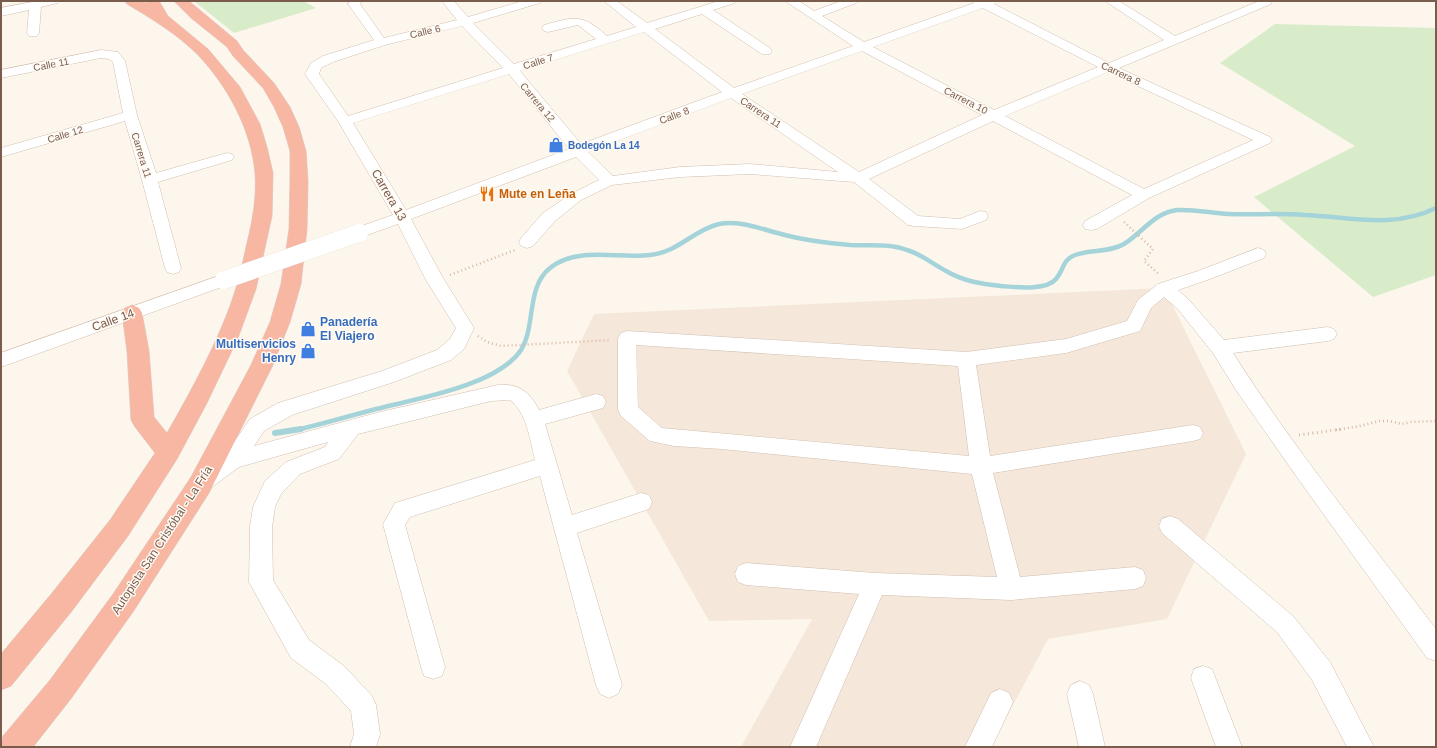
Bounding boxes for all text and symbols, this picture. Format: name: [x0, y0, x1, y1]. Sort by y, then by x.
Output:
street label: Calle 6: [409, 23, 442, 40]
street label: Calle 7: [522, 52, 555, 71]
street label: Calle 11: [32, 56, 70, 73]
street label: Carrera 8: [1099, 60, 1143, 88]
street label: Carrera 12: [518, 80, 557, 124]
street label: Carrera 10: [942, 85, 990, 116]
street label: Carrera 11: [738, 95, 784, 130]
street label: Calle 8: [658, 105, 691, 126]
street label: Calle 12: [46, 124, 85, 145]
street label: Carrera 11: [129, 131, 154, 180]
shop icon: Bodegón La 14: [547, 136, 565, 154]
place label: Bodegón La 14: [568, 140, 640, 151]
street label: Carrera 13: [369, 167, 410, 224]
restaurant icon: Mute en Leña: [478, 185, 496, 203]
place label: Mute en Leña: [499, 187, 576, 201]
street label: Calle 14: [90, 306, 136, 334]
place label: Panadería El Viajero: [320, 315, 378, 343]
shop icon: Panadería El Viajero: [299, 320, 317, 338]
place label: Multiservicios Henry: [216, 337, 296, 365]
shop icon: Multiservicios Henry: [299, 342, 317, 360]
street label: Autopista San Cristóbal - La Fría: [109, 463, 215, 617]

